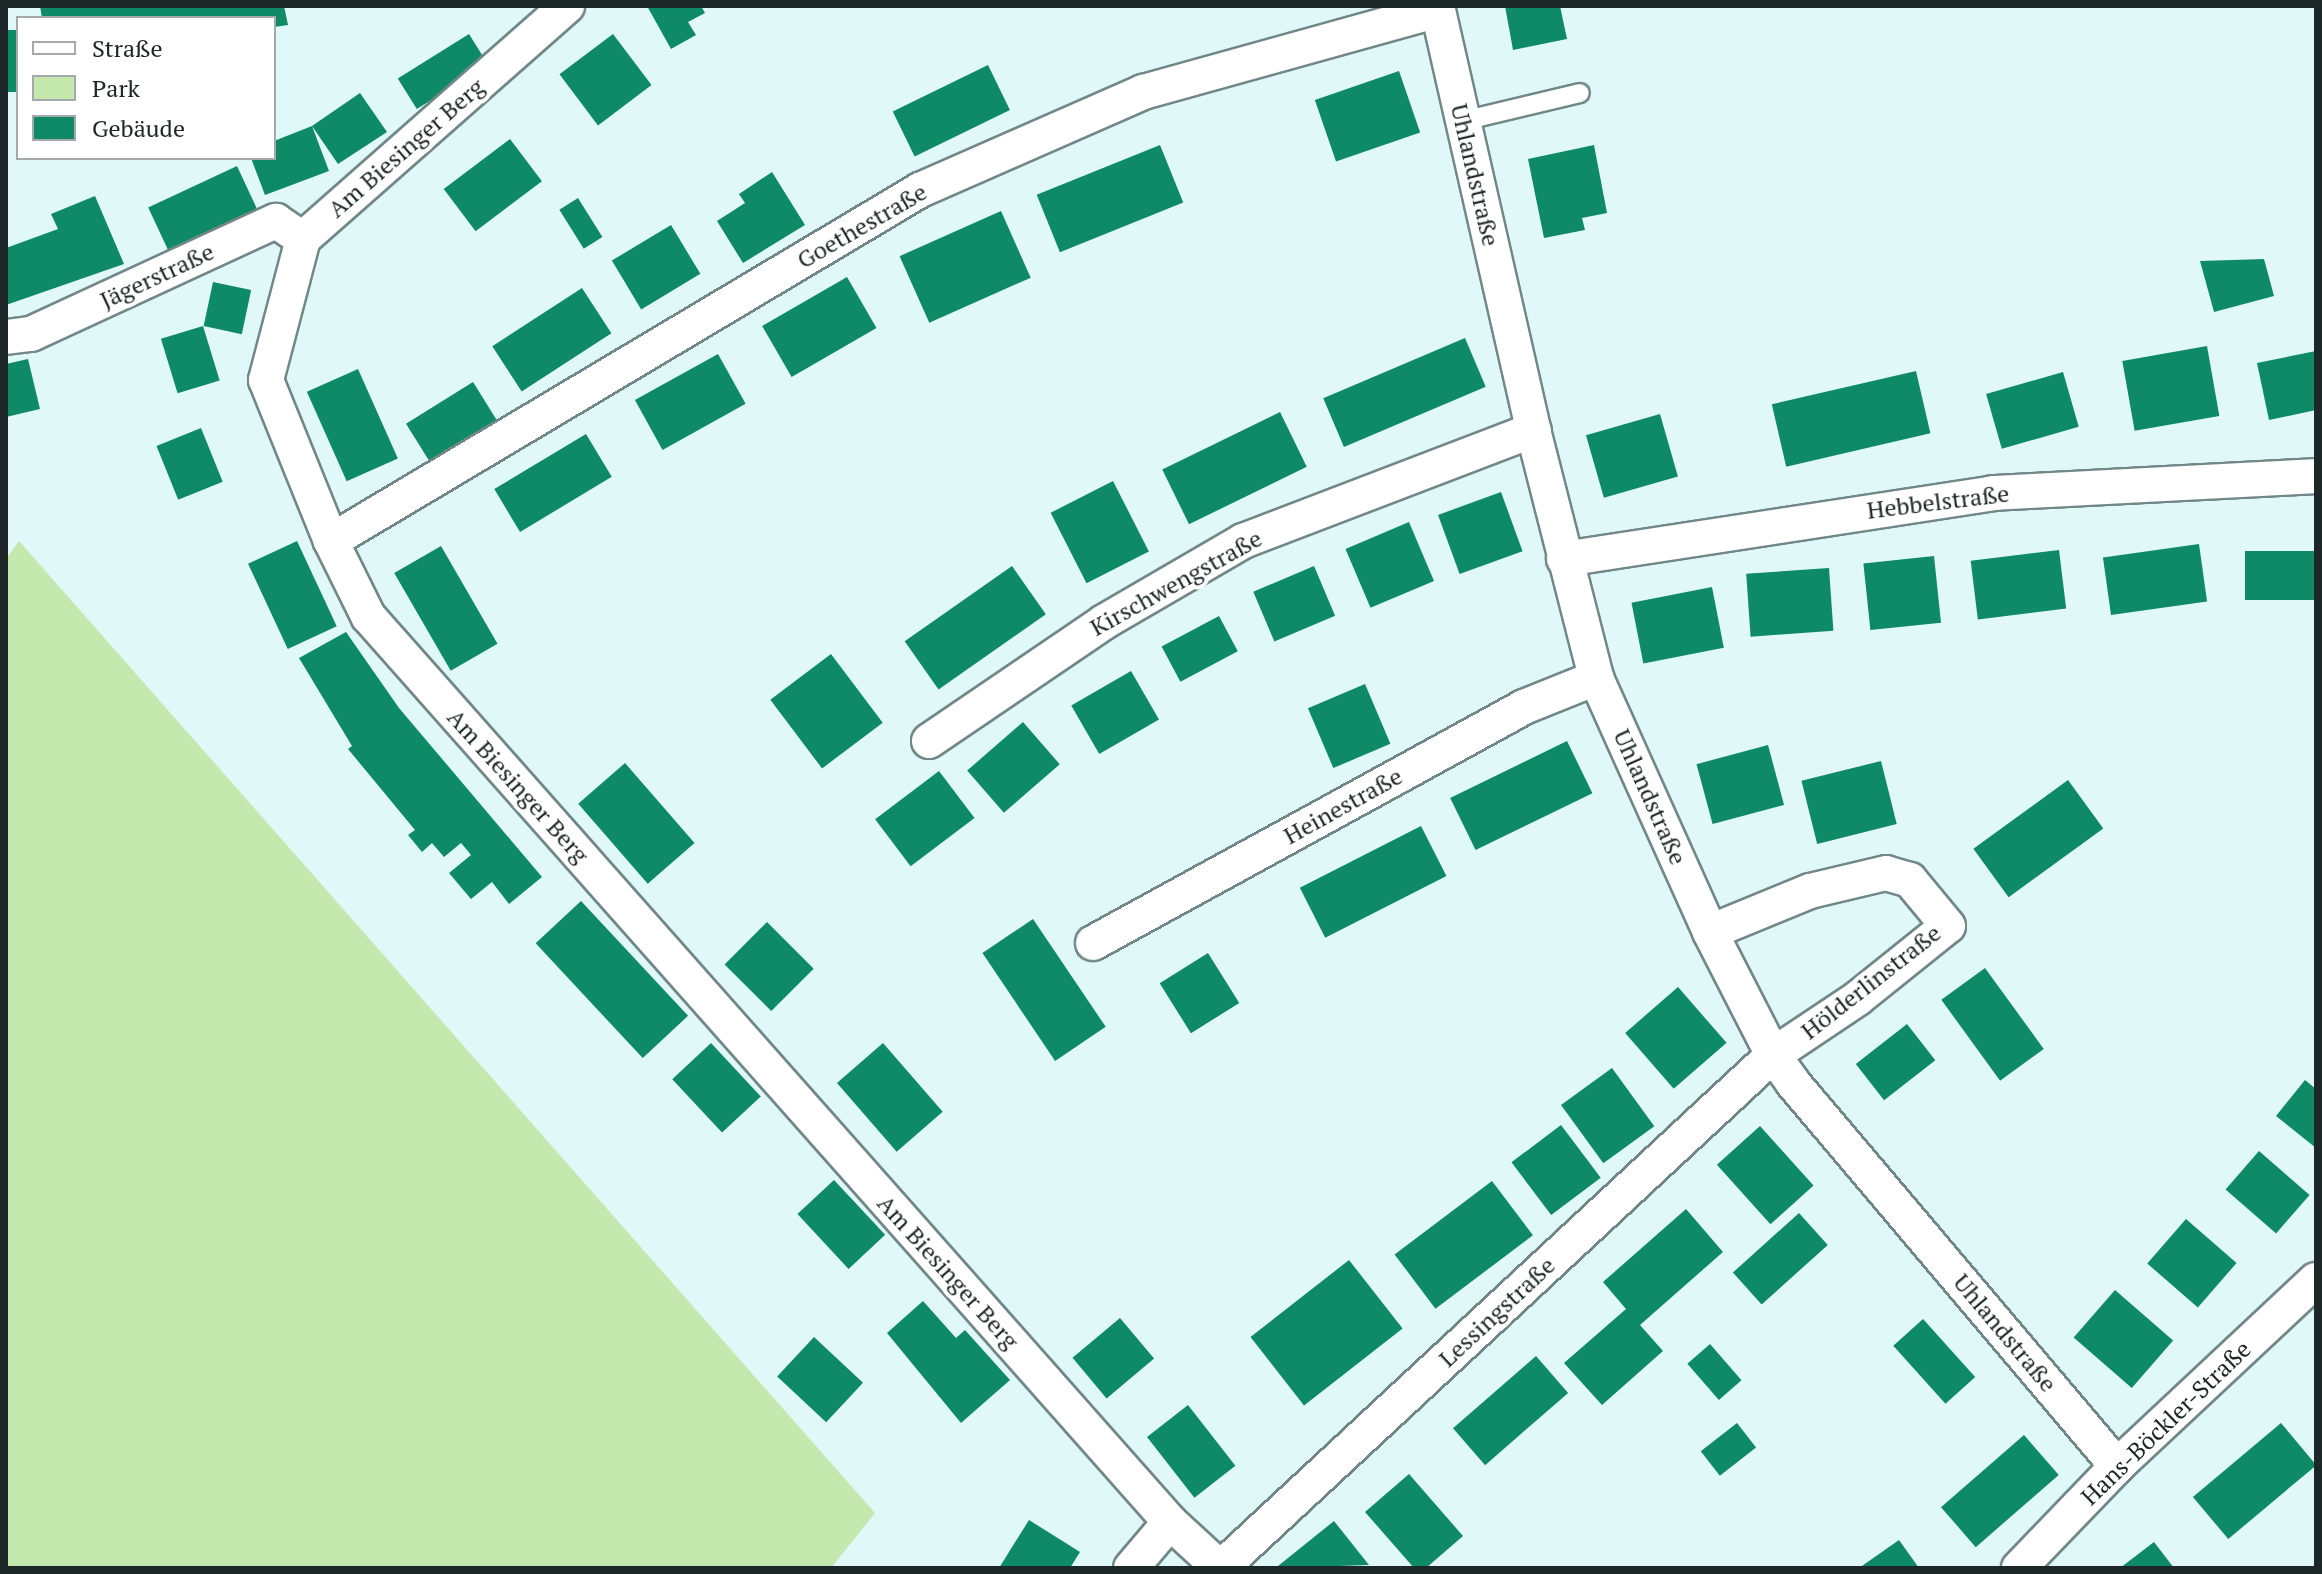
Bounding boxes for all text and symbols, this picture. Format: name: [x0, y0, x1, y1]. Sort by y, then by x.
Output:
legend: [16, 16, 276, 160]
text: Straße: [92, 32, 163, 64]
text: Park: [92, 72, 140, 104]
street label: Am Biesinger Berg: [322, 72, 490, 224]
street label: Uhlandstraße: [1445, 101, 1505, 249]
text: Gebäude: [92, 112, 185, 144]
street label: Goethestraße: [792, 177, 932, 275]
street label: Jägerstraße: [96, 237, 218, 315]
street label: Hebbelstraße: [1865, 479, 2011, 525]
street label: Kirschwengstraße: [1085, 524, 1267, 642]
street label: Am Biesinger Berg: [441, 703, 595, 869]
street label: Uhlandstraße: [1607, 725, 1693, 869]
street label: Heinestraße: [1279, 762, 1407, 850]
street label: Hölderlinstraße: [1795, 919, 1947, 1045]
street label: Am Biesinger Berg: [871, 1189, 1025, 1355]
street label: Lessingstraße: [1433, 1251, 1561, 1373]
street label: Uhlandstraße: [1947, 1268, 2063, 1398]
street label: Hans-Böckler-Straße: [2075, 1335, 2257, 1511]

